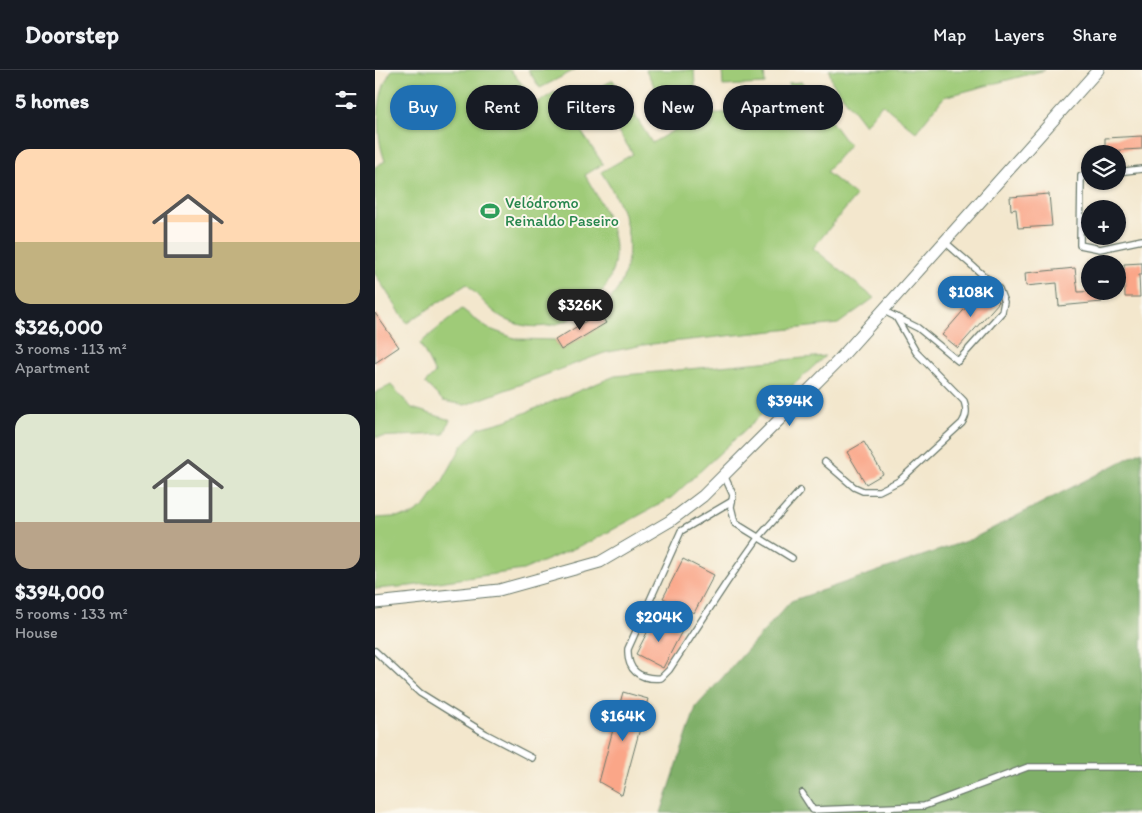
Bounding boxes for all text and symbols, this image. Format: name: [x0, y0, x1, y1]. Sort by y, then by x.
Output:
text: Doorstep: [25, 20, 119, 49]
text: Map: [933, 24, 966, 46]
text: Layers: [994, 24, 1044, 46]
text: Share: [1072, 24, 1117, 46]
chip: Buy: [390, 85, 456, 130]
chip: Rent: [466, 85, 538, 130]
chip: Filters: [548, 85, 634, 130]
chip: New: [644, 85, 713, 130]
chip: Apartment: [723, 85, 843, 130]
icon: filters: [332, 86, 360, 114]
text: 5 homes: [15, 88, 89, 113]
map controls: [1081, 145, 1126, 300]
button: layers: [1081, 145, 1126, 190]
icon: home: [143, 181, 233, 271]
place label: Velódromo Reinaldo Paseiro: [505, 193, 619, 230]
sports icon: Velódromo Reinaldo Paseiro: [479, 200, 501, 222]
button: +: [1081, 200, 1126, 245]
button: −: [1081, 255, 1126, 300]
pin: $108K: [936, 276, 1006, 318]
text: $108K: [949, 282, 993, 301]
pin: $326K: [545, 288, 615, 331]
text: $326K: [558, 295, 602, 314]
text: $326,000: [15, 314, 103, 339]
text: 3 rooms · 113 m²: [15, 339, 127, 358]
text: Apartment: [15, 358, 90, 377]
pin: $394K: [755, 384, 825, 427]
text: $394K: [767, 391, 813, 410]
icon: home: [143, 446, 233, 536]
text: $394,000: [15, 579, 104, 604]
pin: $204K: [624, 600, 694, 643]
text: 5 rooms · 133 m²: [15, 604, 128, 623]
text: $204K: [636, 607, 682, 626]
text: House: [15, 623, 58, 642]
pin: $164K: [588, 700, 658, 742]
text: $164K: [601, 706, 645, 725]

